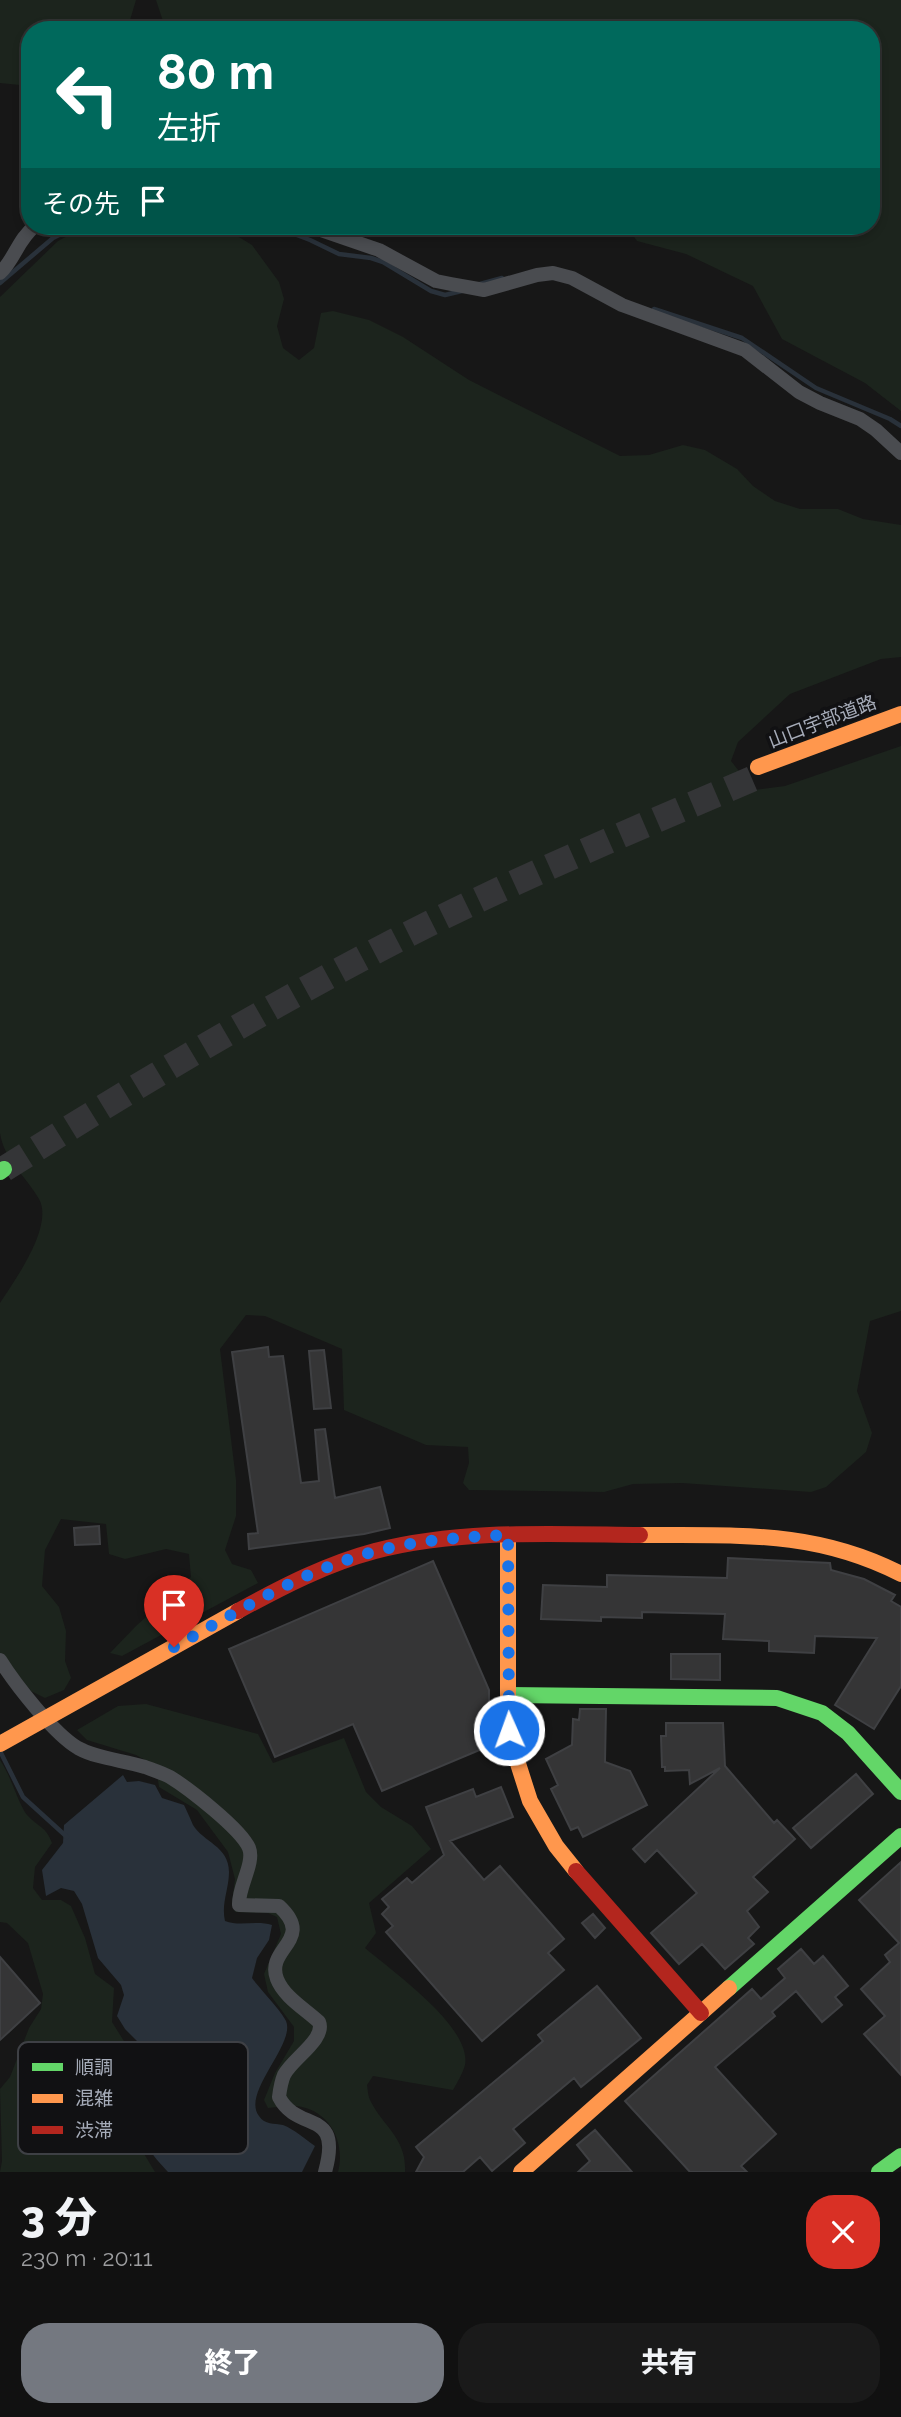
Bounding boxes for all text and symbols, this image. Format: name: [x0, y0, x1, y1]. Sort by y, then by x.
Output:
text: 80 m: [157, 43, 274, 100]
icon: left: [42, 49, 133, 140]
text: 左折: [157, 109, 221, 146]
icon: arrive: [134, 182, 172, 220]
text: その先: [42, 189, 120, 219]
street label: 山口宇部道路: [765, 690, 879, 752]
pin: [144, 1575, 204, 1647]
icon: arrive: [155, 1586, 193, 1624]
position arrow: [472, 1693, 546, 1767]
legend: [18, 2042, 248, 2154]
text: 順調: [75, 2056, 113, 2078]
text: 混雑: [75, 2087, 113, 2109]
text: 渋滞: [75, 2119, 113, 2141]
text: 3 分: [21, 2193, 97, 2242]
button: close: [806, 2195, 880, 2269]
text: 230 m · 20:11: [21, 2244, 153, 2271]
button: 終了: [21, 2323, 444, 2403]
button: 共有: [458, 2323, 880, 2403]

